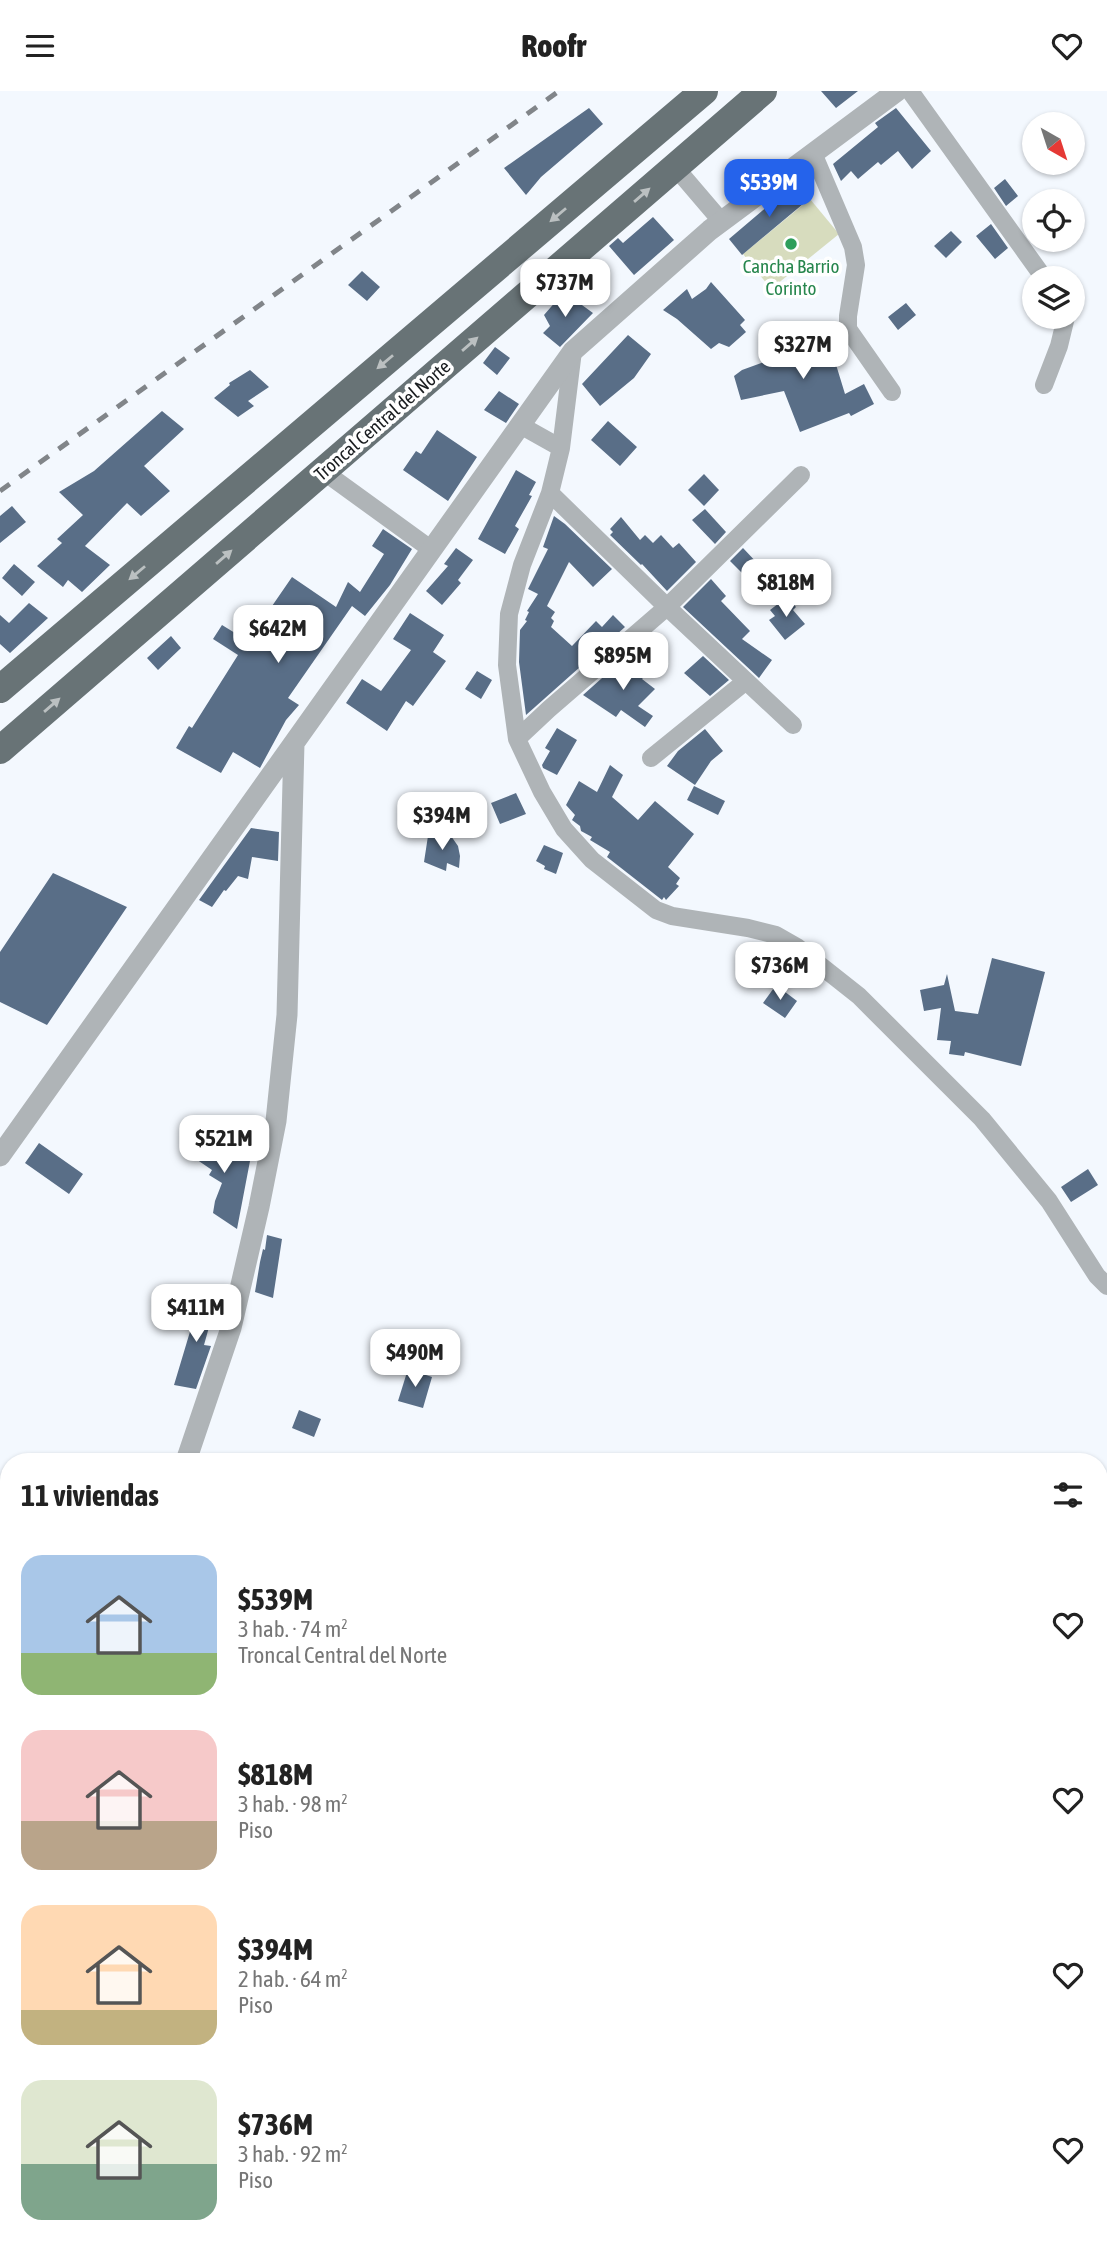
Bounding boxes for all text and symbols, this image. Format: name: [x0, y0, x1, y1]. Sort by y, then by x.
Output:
icon: menu: [21, 27, 59, 65]
text: Roofr: [521, 27, 586, 64]
icon: heart: [1048, 27, 1086, 65]
north arrow: [1022, 112, 1085, 175]
map controls: [1022, 112, 1085, 329]
pin: $539M: [720, 159, 818, 219]
text: $539M: [740, 169, 798, 195]
one-way arrow: [634, 188, 651, 203]
button: locate: [1022, 189, 1085, 252]
one-way arrow: [550, 207, 567, 222]
marker: Cancha Barrio Corinto: [783, 236, 799, 252]
place label: Cancha Barrio Corinto: [743, 255, 839, 299]
pin: $737M: [516, 259, 614, 319]
button: layers: [1022, 266, 1085, 329]
text: $737M: [536, 269, 594, 295]
pin: $327M: [754, 321, 852, 381]
text: $327M: [774, 331, 832, 357]
one-way arrow: [462, 337, 479, 352]
one-way arrow: [376, 354, 394, 370]
street label: Troncal Central del Norte: [310, 355, 454, 485]
one-way arrow: [215, 549, 233, 565]
pin: $818M: [737, 559, 835, 619]
one-way arrow: [128, 565, 146, 581]
text: $818M: [757, 569, 815, 595]
pin: $642M: [229, 605, 327, 665]
text: $642M: [249, 615, 307, 641]
pin: $895M: [574, 633, 672, 692]
text: $895M: [594, 642, 652, 668]
one-way arrow: [43, 698, 60, 713]
pin: $394M: [393, 793, 491, 852]
text: $394M: [413, 802, 471, 828]
pin: $736M: [731, 943, 829, 1002]
text: $736M: [751, 952, 809, 978]
pin: $521M: [175, 1115, 273, 1175]
text: $521M: [195, 1125, 253, 1151]
pin: $411M: [147, 1285, 245, 1344]
text: $411M: [167, 1294, 225, 1320]
pin: $490M: [366, 1329, 464, 1389]
text: $490M: [386, 1339, 444, 1365]
icon: filters: [1049, 1476, 1087, 1514]
text: 11 viviendas: [21, 1478, 159, 1512]
text: $539M: [238, 1582, 313, 1616]
icon: home: [77, 1583, 161, 1667]
icon: heart: [1049, 1606, 1087, 1644]
text: 3 hab. · 74 m²: [238, 1616, 348, 1642]
text: Troncal Central del Norte: [238, 1642, 447, 1668]
text: $818M: [238, 1757, 313, 1791]
icon: home: [77, 1758, 161, 1842]
icon: heart: [1049, 1781, 1087, 1819]
text: 3 hab. · 98 m²: [238, 1791, 348, 1817]
text: Piso: [238, 1817, 273, 1843]
text: $394M: [238, 1932, 313, 1966]
icon: home: [77, 1933, 161, 2017]
icon: heart: [1049, 1956, 1087, 1994]
text: 2 hab. · 64 m²: [238, 1966, 348, 1992]
text: Piso: [238, 1992, 273, 2018]
text: $736M: [238, 2107, 313, 2141]
icon: home: [77, 2108, 161, 2192]
icon: heart: [1049, 2131, 1087, 2169]
text: 3 hab. · 92 m²: [238, 2141, 348, 2167]
text: Piso: [238, 2167, 273, 2193]

